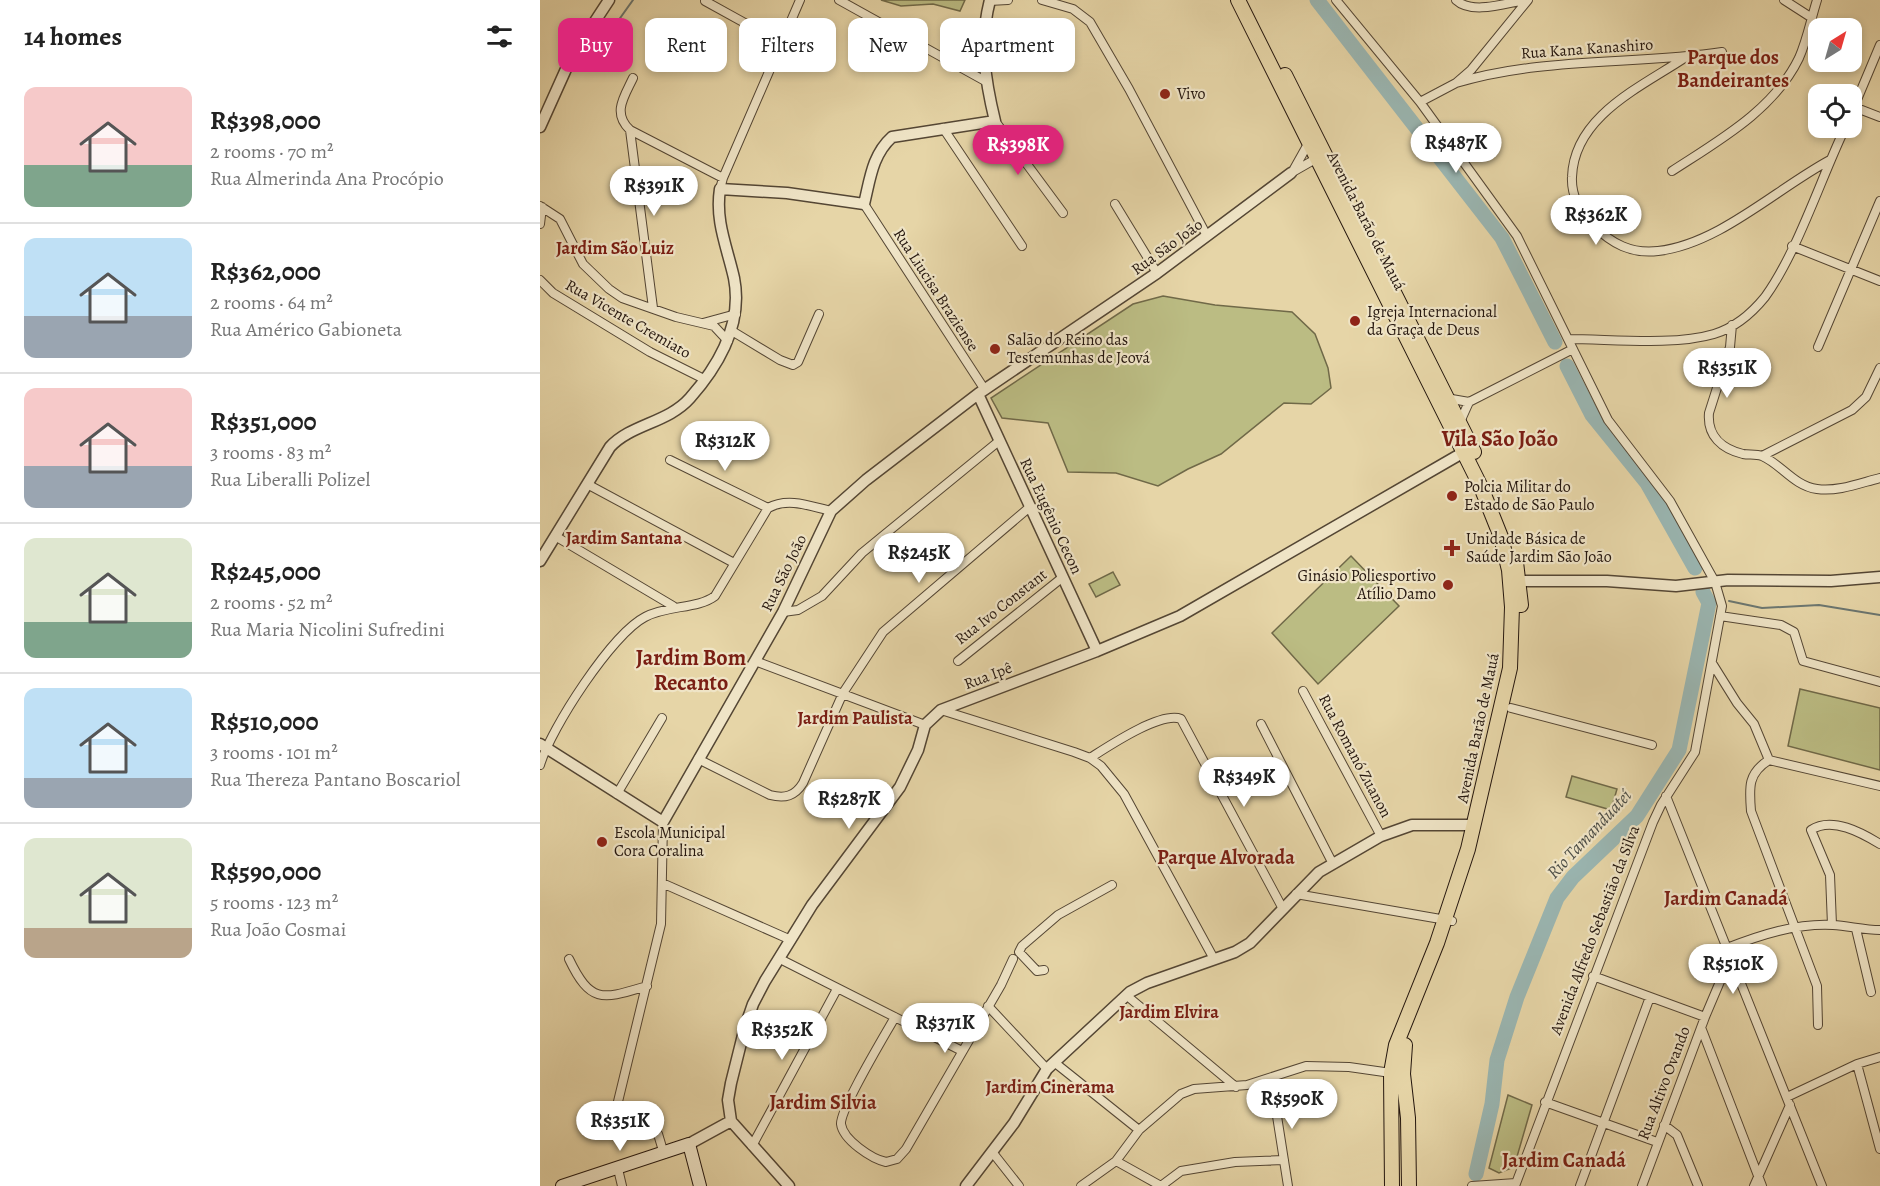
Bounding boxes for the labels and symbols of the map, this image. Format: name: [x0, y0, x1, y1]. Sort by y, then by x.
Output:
north arrow: [1808, 18, 1862, 72]
street label: Rua Kana Kanashiro: [1520, 33, 1654, 65]
district label: Parque dos Bandeirantes: [1677, 44, 1789, 94]
place label: Vivo: [1176, 83, 1205, 105]
marker: Vivo: [1158, 87, 1172, 101]
pin: R$487K: [1407, 123, 1505, 174]
pin: R$398K: [969, 125, 1067, 176]
street label: Avenida Barão de Mauá: [1321, 147, 1411, 295]
pin: R$391K: [605, 166, 703, 217]
pin: R$362K: [1547, 195, 1645, 246]
street label: Rua São João: [1127, 214, 1207, 280]
street label: Rua Liucisa Braziense: [888, 224, 984, 356]
district label: Jardim São Luiz: [556, 236, 674, 260]
street label: Rua Vicente Cremiato: [561, 274, 695, 364]
place label: Igreja Internacional da Graça de Deus: [1367, 301, 1497, 341]
marker: Igreja Internacional da Graça de Deus: [1348, 314, 1362, 328]
place label: Salão do Reino das Testemunhas de Jeová: [1007, 329, 1150, 369]
marker: Salão do Reino das Testemunhas de Jeová: [988, 342, 1002, 356]
pin: R$351K: [1678, 348, 1776, 399]
pin: R$312K: [676, 421, 774, 472]
district label: Vila São João: [1441, 424, 1558, 454]
street label: Rua Eugênio Cecon: [1014, 454, 1088, 578]
place label: Polcia Militar do Estado de São Paulo: [1464, 476, 1595, 516]
marker: Polcia Militar do Estado de São Paulo: [1445, 489, 1459, 503]
district label: Jardim Santana: [566, 526, 682, 550]
place label: Unidade Básica de Saúde Jardim São João: [1466, 528, 1612, 568]
street label: Rua São João: [756, 531, 812, 615]
pin: R$245K: [870, 533, 968, 584]
marker: Unidade Básica de Saúde Jardim São João: [1443, 539, 1461, 557]
street label: Rua Ivo Constant: [950, 564, 1052, 650]
place label: Ginásio Poliesportivo Atílio Damo: [1298, 565, 1436, 605]
marker: Ginásio Poliesportivo Atílio Damo: [1441, 578, 1455, 592]
district label: Jardim Bom Recanto: [636, 643, 746, 698]
street label: Avenida Barão de Mauá: [1451, 650, 1505, 806]
street label: Rua Ipê: [961, 657, 1015, 695]
street label: Rua Romanó Zuanon: [1313, 690, 1397, 822]
district label: Jardim Paulista: [797, 706, 913, 730]
pin: R$349K: [1195, 757, 1293, 808]
pin: R$287K: [800, 779, 898, 830]
water label: Rio Tamanduateí: [1541, 784, 1637, 884]
place label: Escola Municipal Cora Coralina: [614, 822, 725, 862]
street label: Avenida Alfredo Sebastião da Silva: [1544, 822, 1645, 1039]
marker: Escola Municipal Cora Coralina: [595, 835, 609, 849]
district label: Parque Alvorada: [1157, 844, 1295, 871]
district label: Jardim Canadá: [1664, 885, 1788, 912]
pin: R$510K: [1684, 944, 1782, 995]
district label: Jardim Elvira: [1119, 1000, 1219, 1024]
pin: R$371K: [896, 1003, 994, 1054]
pin: R$352K: [733, 1010, 831, 1061]
street label: Rua Altivo Ovando: [1632, 1023, 1696, 1143]
district label: Jardim Cinerama: [986, 1075, 1115, 1099]
pin: R$590K: [1243, 1079, 1341, 1130]
district label: Jardim Silvia: [769, 1089, 877, 1116]
pin: R$351K: [571, 1101, 669, 1152]
district label: Jardim Canadá: [1502, 1147, 1626, 1174]

